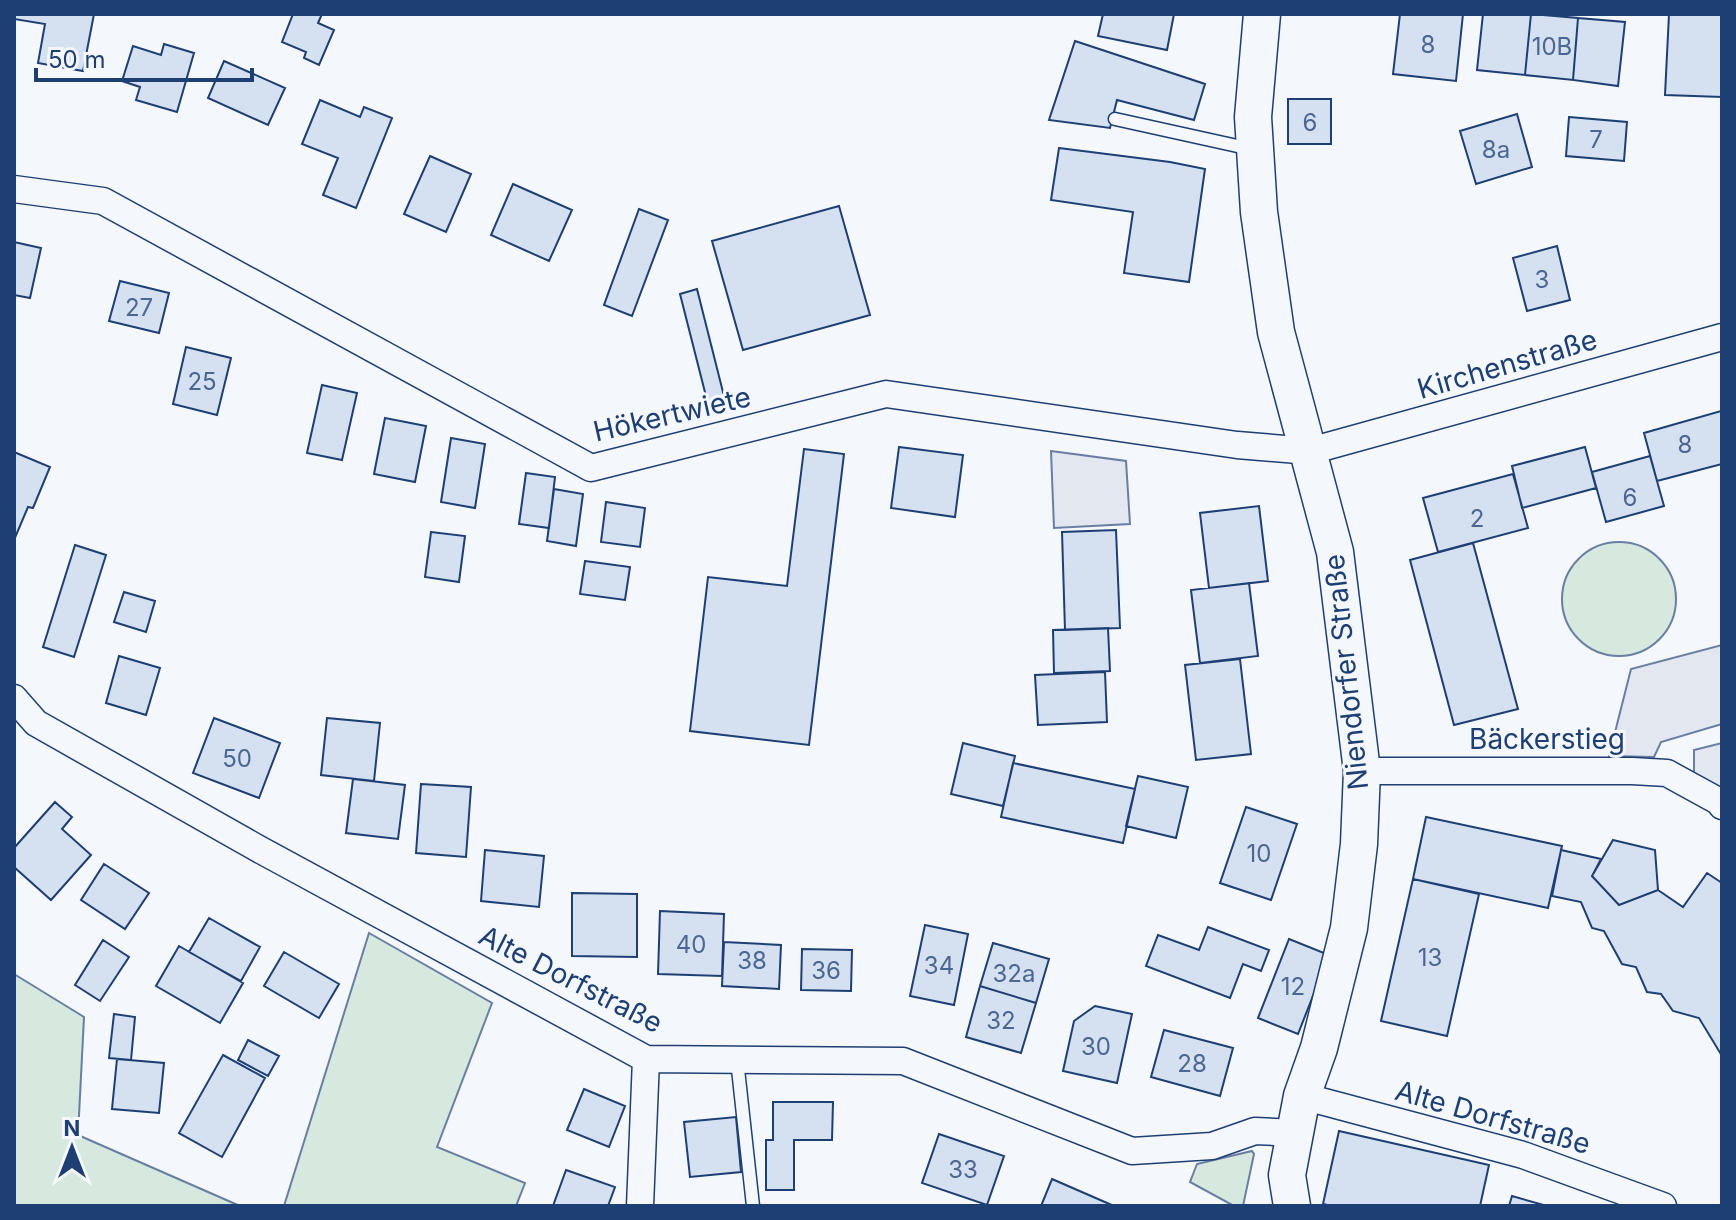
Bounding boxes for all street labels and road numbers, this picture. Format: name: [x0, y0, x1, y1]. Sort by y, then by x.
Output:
street label: Kirchenstraße: [1413, 322, 1601, 406]
street label: Hökertwiete: [590, 379, 754, 449]
street label: Niendorfer Straße: [1317, 552, 1375, 792]
street label: Bäckerstieg: [1469, 722, 1625, 756]
street label: Alte Dorfstraße: [474, 918, 668, 1040]
street label: Alte Dorfstraße: [1392, 1073, 1594, 1161]

